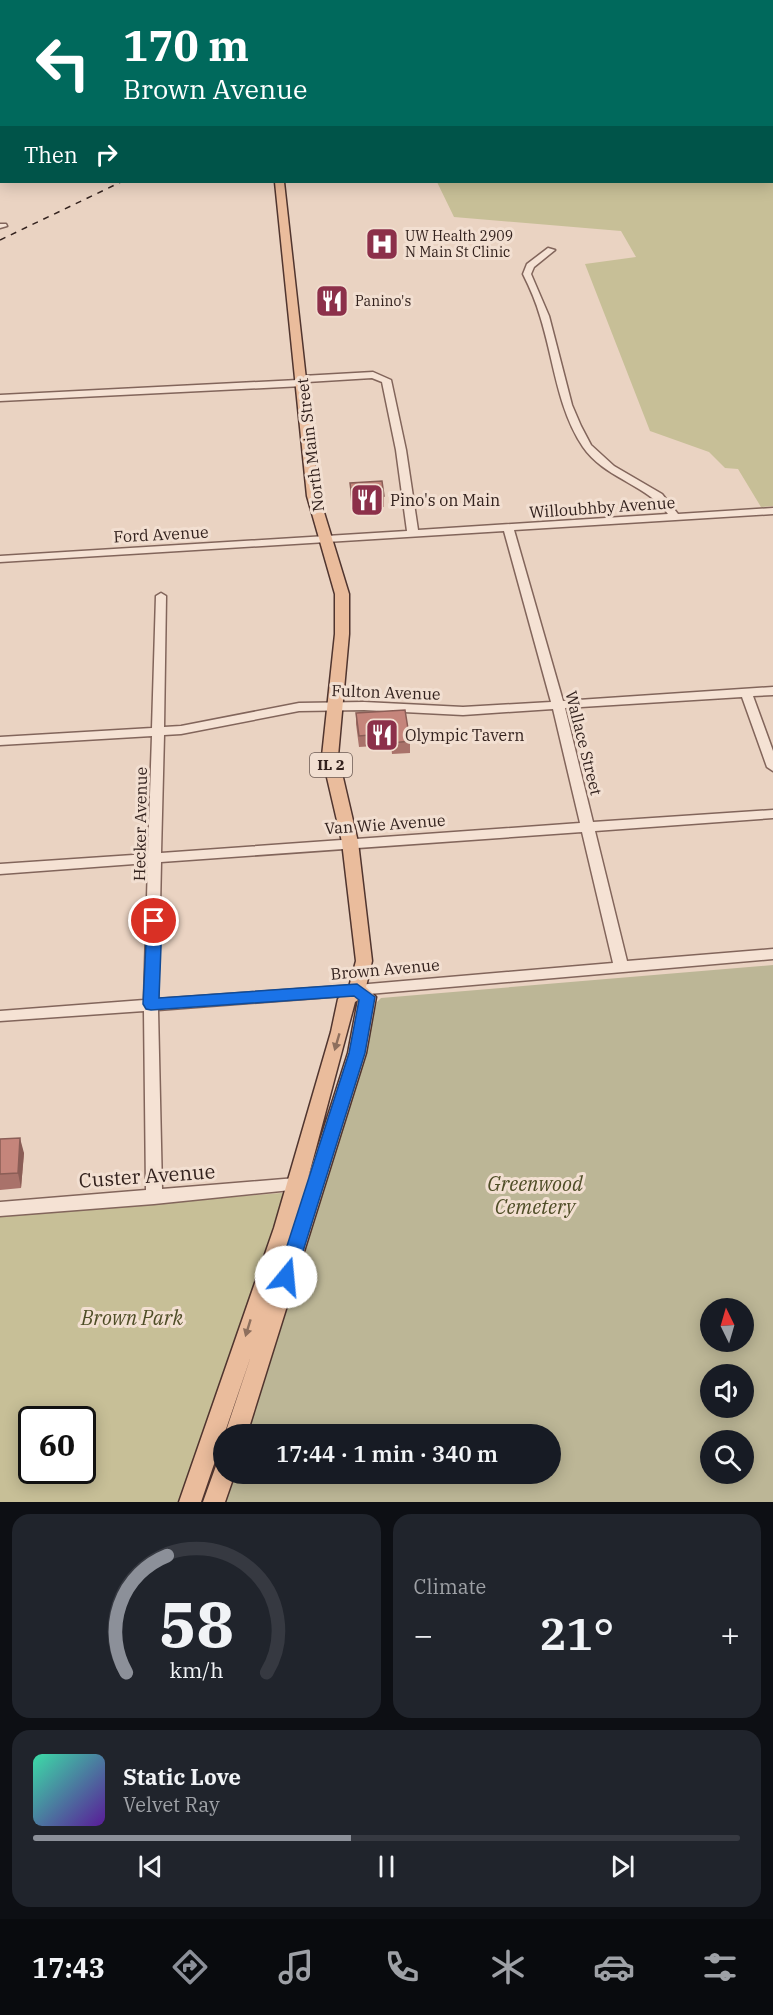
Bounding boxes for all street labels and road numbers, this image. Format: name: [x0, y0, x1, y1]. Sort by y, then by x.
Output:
street label: North Main Street: [292, 377, 328, 513]
street label: Willoubhby Avenue: [528, 492, 676, 522]
street label: Ford Avenue: [113, 522, 209, 546]
street label: Fulton Avenue: [331, 680, 441, 704]
street label: Wallace Street: [561, 689, 607, 798]
road number: IL 2: [310, 753, 352, 777]
street label: Hecker Avenue: [129, 767, 151, 881]
street label: Van Wie Avenue: [324, 810, 446, 838]
street label: Brown Avenue: [330, 954, 440, 984]
street label: Custer Avenue: [78, 1157, 216, 1194]

